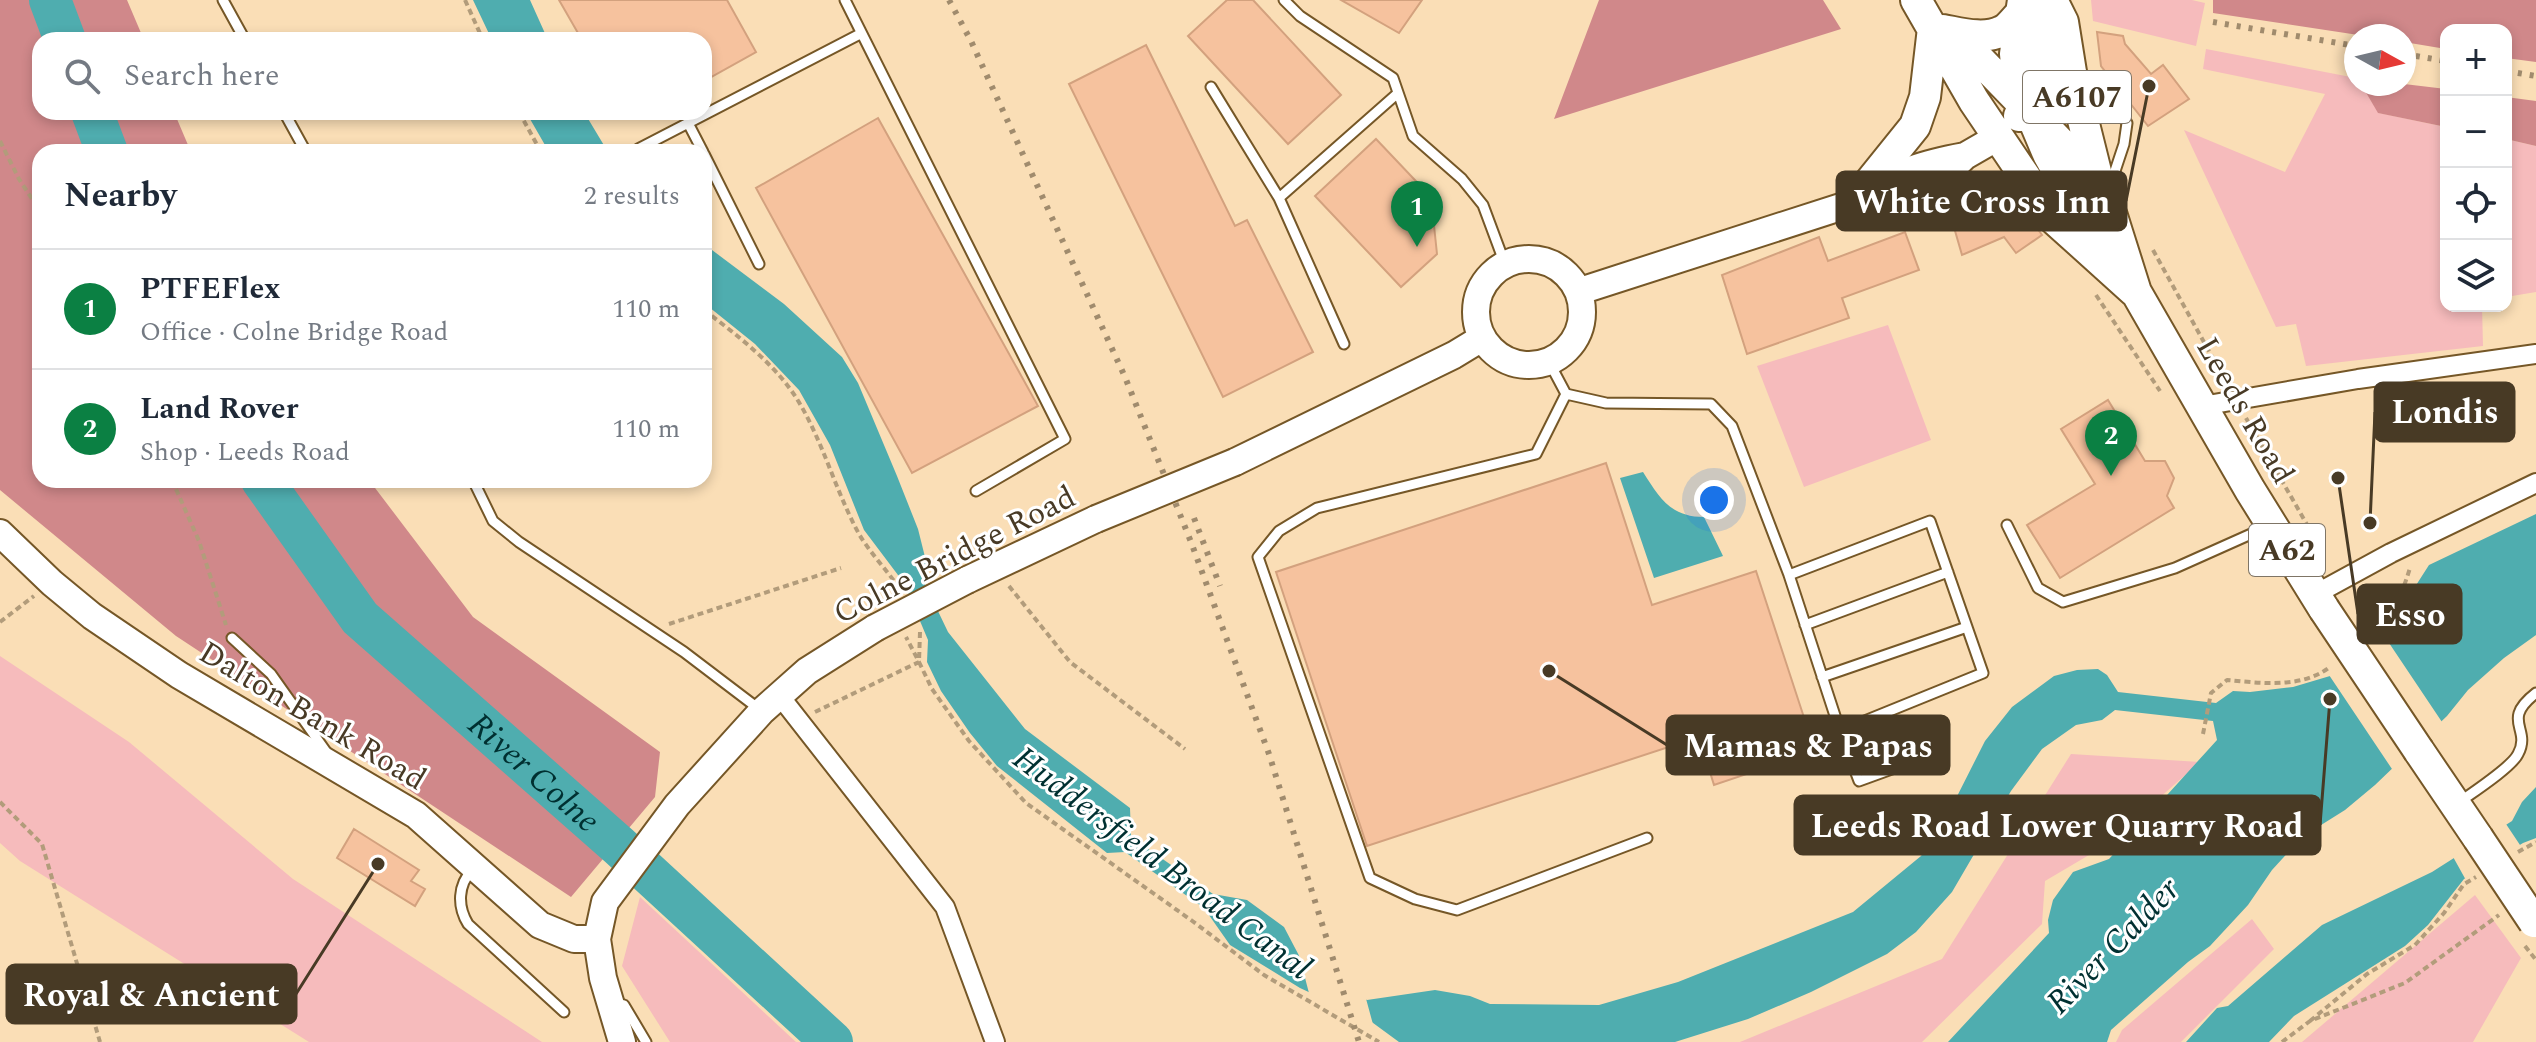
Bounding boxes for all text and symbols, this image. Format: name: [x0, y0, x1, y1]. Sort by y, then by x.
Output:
north arrow: [2344, 24, 2416, 96]
map controls: [2440, 24, 2512, 312]
button: +: [2440, 24, 2512, 96]
search box: [32, 32, 712, 120]
text: Search here: [124, 53, 280, 99]
icon: search: [60, 54, 104, 98]
road number: A6107: [2023, 71, 2131, 123]
button: −: [2440, 96, 2512, 168]
button: locate: [2440, 168, 2512, 240]
text: Nearby: [64, 170, 177, 222]
callout: White Cross Inn: [1837, 172, 2126, 230]
text: 2 results: [584, 176, 680, 216]
text: White Cross Inn: [1853, 177, 2111, 229]
pin: 1: [1391, 181, 1443, 247]
button: layers: [2440, 240, 2512, 312]
text: PTFEFlex: [140, 266, 280, 312]
text: 1: [83, 289, 97, 329]
text: 110 m: [612, 289, 680, 329]
text: Office · Colne Bridge Road: [140, 312, 448, 352]
street label: Leeds Road: [2183, 328, 2307, 494]
callout: Londis: [2375, 383, 2514, 441]
text: Land Rover: [140, 386, 298, 432]
text: Londis: [2391, 387, 2499, 439]
text: 2: [83, 409, 97, 449]
text: 110 m: [612, 409, 680, 449]
pin: 2: [2085, 410, 2137, 476]
text: Shop · Leeds Road: [140, 432, 350, 472]
street label: Colne Bridge Road: [825, 473, 1085, 638]
your location: [1694, 480, 1734, 520]
road number: A62: [2249, 524, 2325, 576]
callout: Esso: [2358, 585, 2461, 643]
text: Esso: [2374, 590, 2446, 642]
street label: Dalton Bank Road: [189, 629, 436, 804]
water label: River Colne: [455, 700, 611, 846]
callout: Mamas & Papas: [1667, 716, 1949, 774]
text: Mamas & Papas: [1683, 721, 1933, 773]
water label: Huddersfield Broad Canal: [1001, 734, 1322, 994]
callout: Leeds Road Lower Quarry Road: [1795, 796, 2320, 854]
text: Leeds Road Lower Quarry Road: [1811, 801, 2304, 853]
water label: River Calder: [2034, 866, 2193, 1027]
callout: Royal & Ancient: [7, 965, 296, 1023]
text: Royal & Ancient: [22, 970, 280, 1022]

